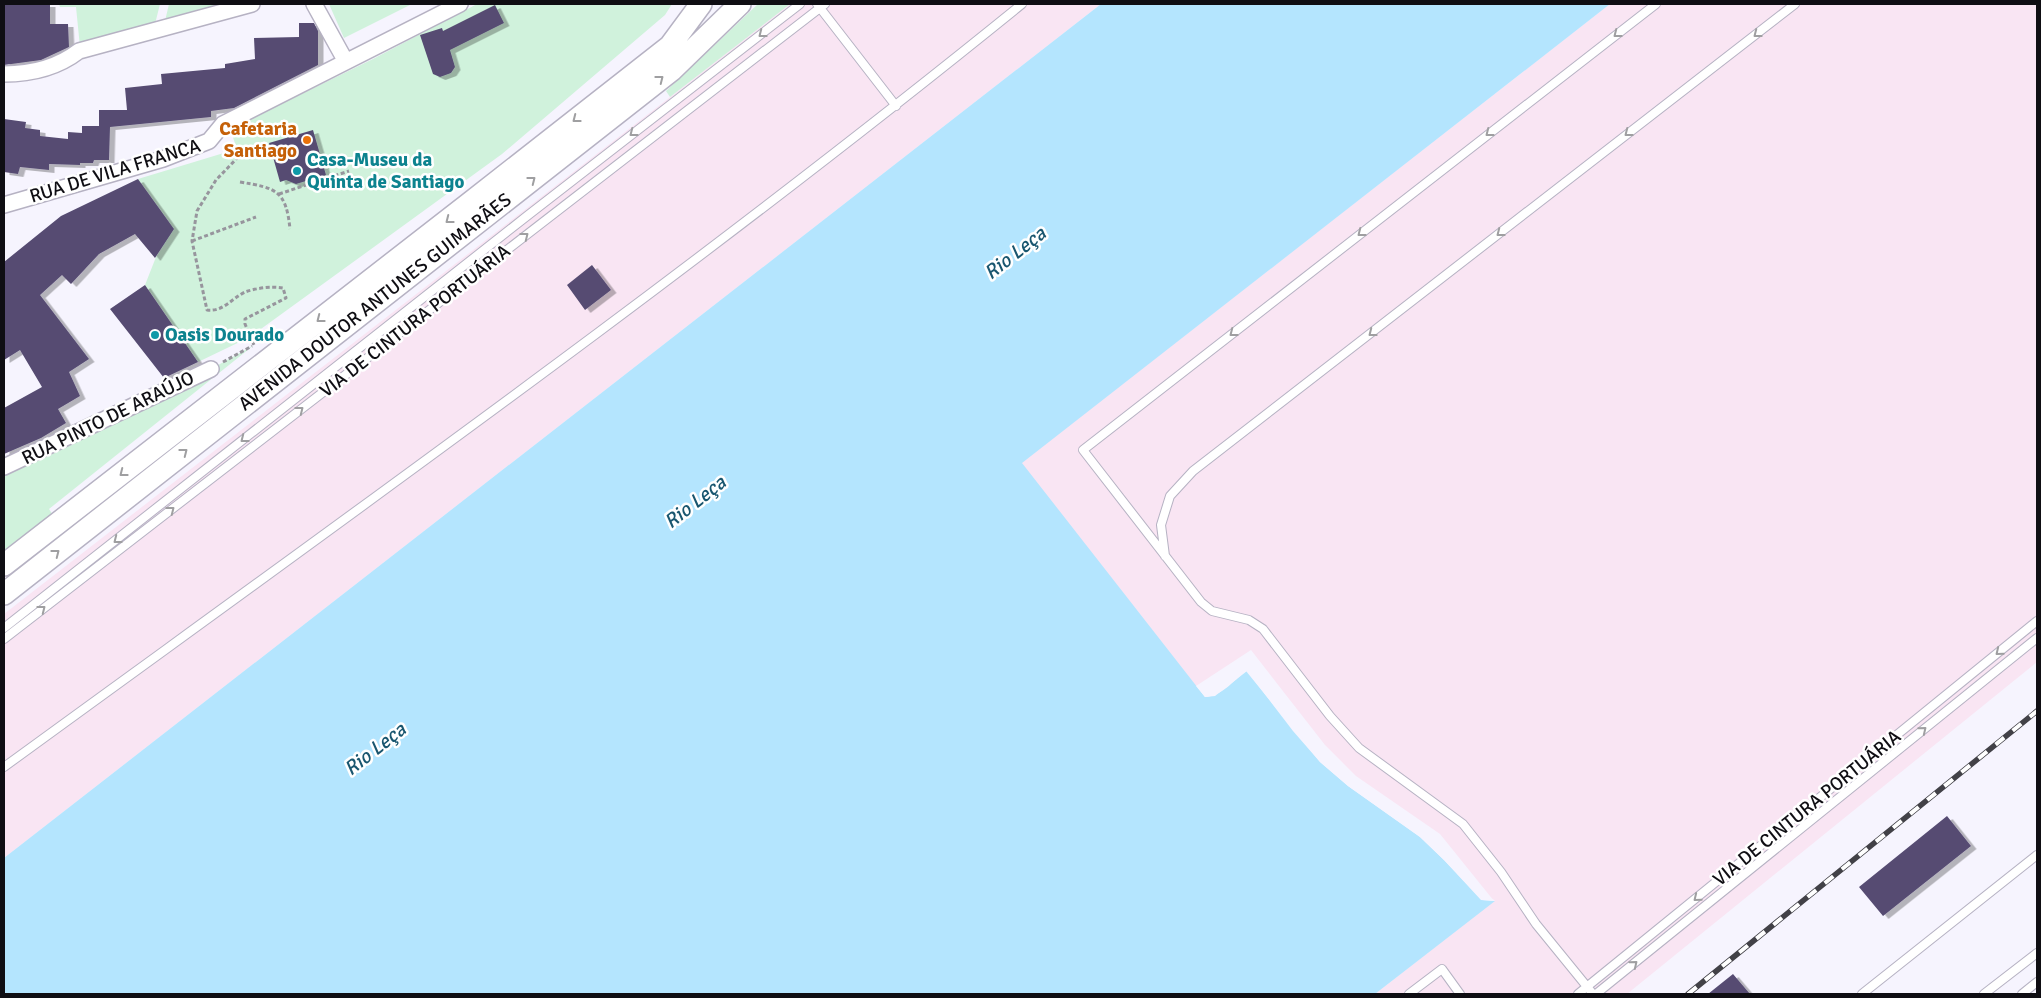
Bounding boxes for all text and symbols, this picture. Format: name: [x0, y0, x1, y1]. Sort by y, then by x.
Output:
one-way arrow: [759, 28, 768, 36]
one-way arrow: [1614, 28, 1623, 37]
one-way arrow: [1754, 28, 1763, 36]
one-way arrow: [654, 77, 663, 85]
one-way arrow: [573, 114, 582, 122]
place label: Cafetaria Santiago: [219, 117, 297, 163]
one-way arrow: [630, 128, 639, 137]
one-way arrow: [1486, 128, 1495, 136]
one-way arrow: [1625, 128, 1634, 136]
street label: RUA DE VILA FRANCA: [27, 133, 204, 208]
marker: Cafetaria Santiago: [301, 134, 313, 146]
place label: Casa-Museu da Quinta de Santiago: [307, 148, 464, 194]
marker: Casa-Museu da Quinta de Santiago: [291, 165, 303, 177]
one-way arrow: [526, 177, 535, 185]
street label: AVENIDA DOUTOR ANTUNES GUIMARÃES: [234, 188, 516, 416]
one-way arrow: [445, 214, 455, 223]
water label: Rio Leça: [979, 221, 1052, 285]
one-way arrow: [1496, 227, 1506, 236]
one-way arrow: [1358, 228, 1367, 236]
one-way arrow: [519, 233, 529, 242]
street label: VIA DE CINTURA PORTUÁRIA: [315, 239, 515, 403]
one-way arrow: [317, 314, 326, 322]
place label: Oasis Dourado: [165, 323, 284, 347]
one-way arrow: [1229, 327, 1239, 336]
one-way arrow: [1369, 327, 1378, 335]
marker: Oasis Dourado: [149, 329, 161, 341]
street label: RUA PINTO DE ARAÚJO: [18, 366, 198, 470]
one-way arrow: [294, 407, 303, 416]
one-way arrow: [240, 433, 250, 442]
one-way arrow: [178, 450, 187, 458]
one-way arrow: [120, 467, 129, 475]
water label: Rio Leça: [659, 470, 732, 534]
one-way arrow: [165, 507, 174, 515]
one-way arrow: [113, 534, 122, 543]
one-way arrow: [50, 550, 59, 558]
one-way arrow: [36, 606, 46, 615]
one-way arrow: [1996, 646, 2005, 655]
water label: Rio Leça: [339, 717, 412, 781]
street label: VIA DE CINTURA PORTUÁRIA: [1708, 724, 1906, 891]
one-way arrow: [1918, 726, 1927, 735]
one-way arrow: [1694, 892, 1703, 900]
one-way arrow: [1628, 960, 1637, 969]

